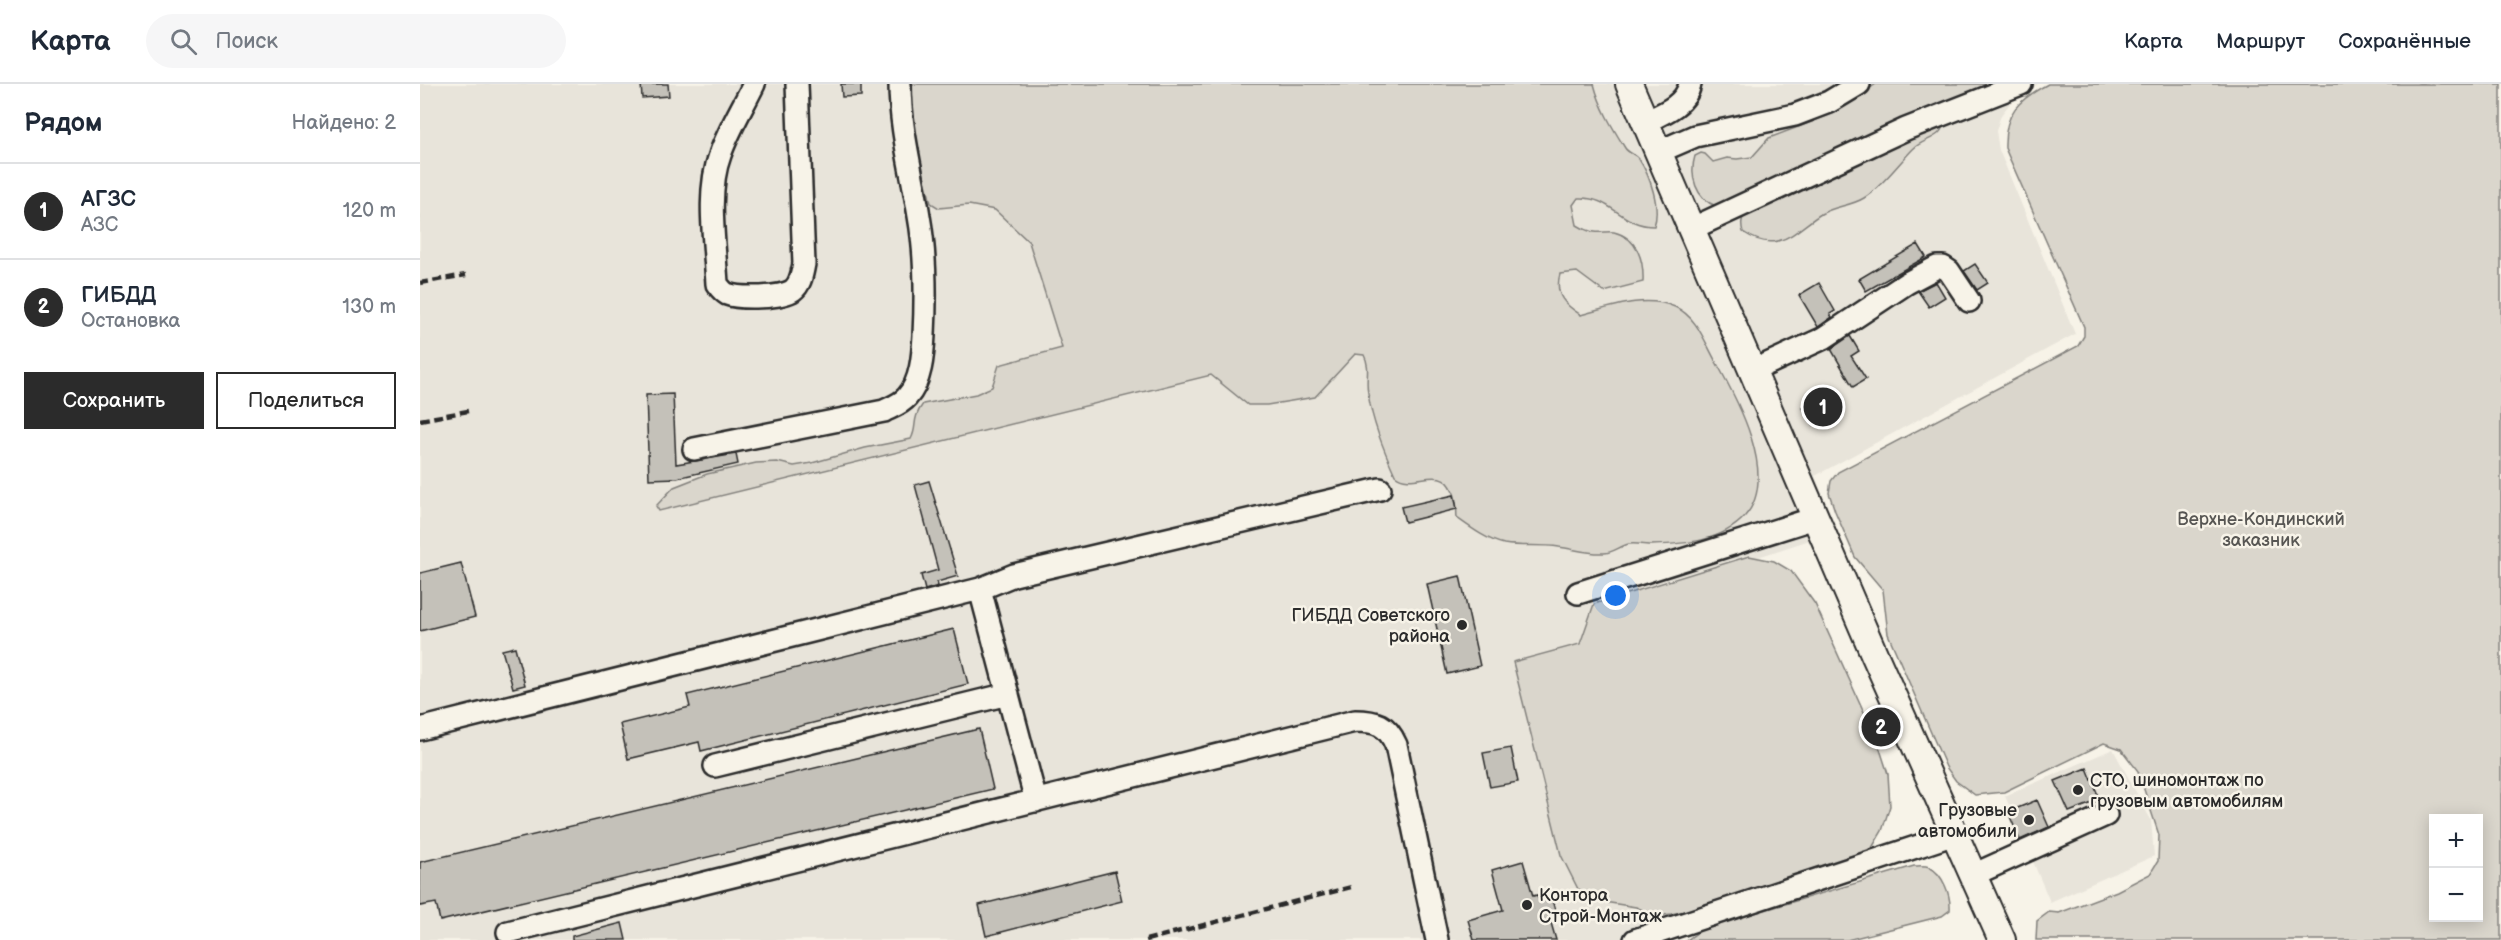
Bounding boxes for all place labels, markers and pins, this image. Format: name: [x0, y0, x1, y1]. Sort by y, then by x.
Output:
pin: 1: [1804, 384, 1842, 430]
place label: ГИБДД Советского района: [1291, 605, 1450, 647]
marker: ГИБДД Советского района: [1455, 618, 1469, 632]
pin: 2: [1862, 704, 1900, 750]
place label: СТО, шиномонтаж по грузовым автомобилям: [2090, 770, 2283, 812]
marker: СТО, шиномонтаж по грузовым автомобилям: [2071, 783, 2085, 797]
place label: Грузовые автомобили: [1918, 800, 2017, 842]
marker: Грузовые автомобили: [2022, 813, 2036, 827]
place label: Контора Строй-Монтаж: [1539, 885, 1662, 927]
marker: Контора Строй-Монтаж: [1520, 898, 1534, 912]

